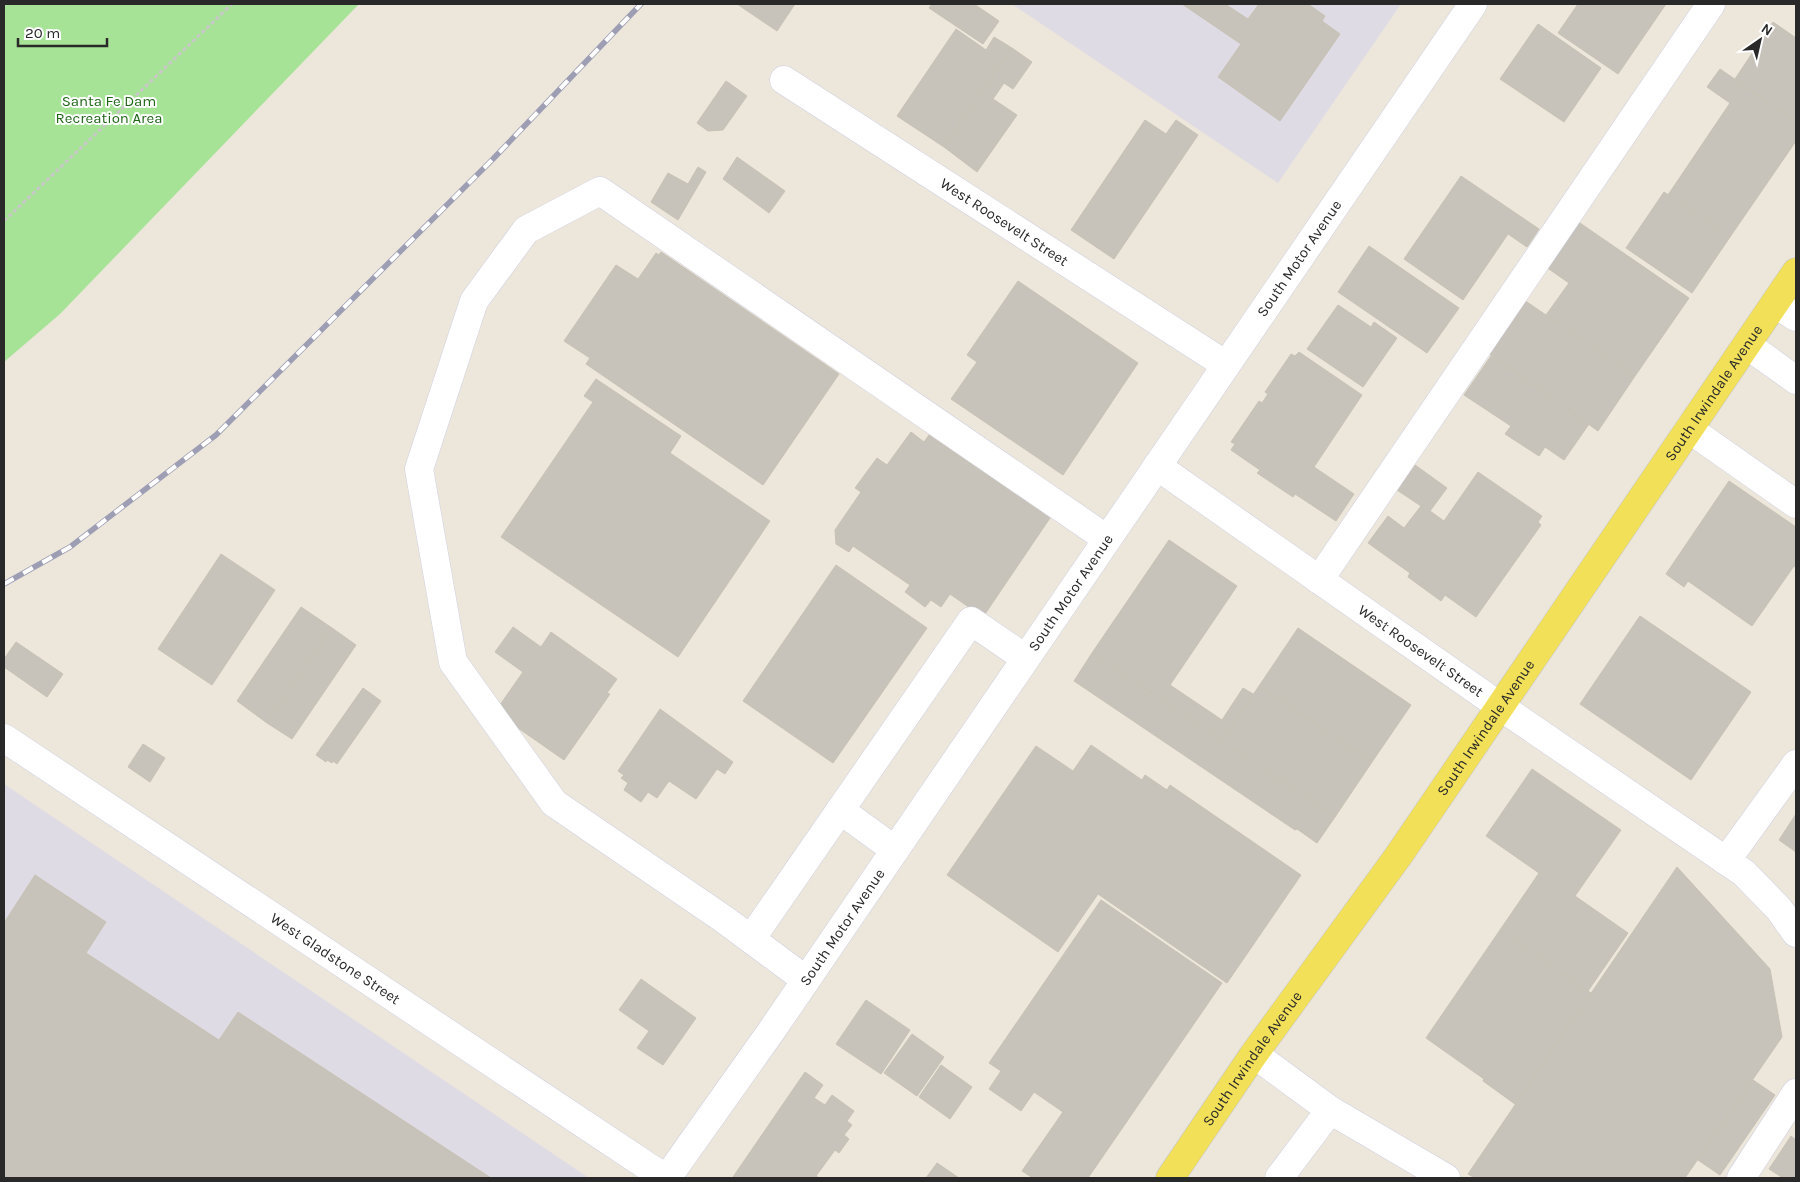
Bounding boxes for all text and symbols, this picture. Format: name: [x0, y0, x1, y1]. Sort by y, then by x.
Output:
scale bar: [18, 15, 106, 47]
north arrow: [1735, 15, 1785, 65]
text: N: [1758, 20, 1776, 39]
text: 20 m: [25, 24, 60, 42]
park label: Santa Fe Dam Recreation Area: [56, 92, 162, 127]
street label: West Roosevelt Street: [937, 174, 1072, 270]
street label: South Motor Avenue: [1253, 196, 1346, 320]
street label: South Irwindale Avenue: [1661, 321, 1766, 464]
street label: South Motor Avenue: [1024, 531, 1117, 655]
street label: West Roosevelt Street: [1355, 601, 1487, 701]
street label: South Irwindale Avenue: [1433, 656, 1538, 799]
street label: South Motor Avenue: [796, 865, 889, 989]
street label: West Gladstone Street: [267, 909, 404, 1008]
street label: South Irwindale Avenue: [1199, 988, 1306, 1130]

